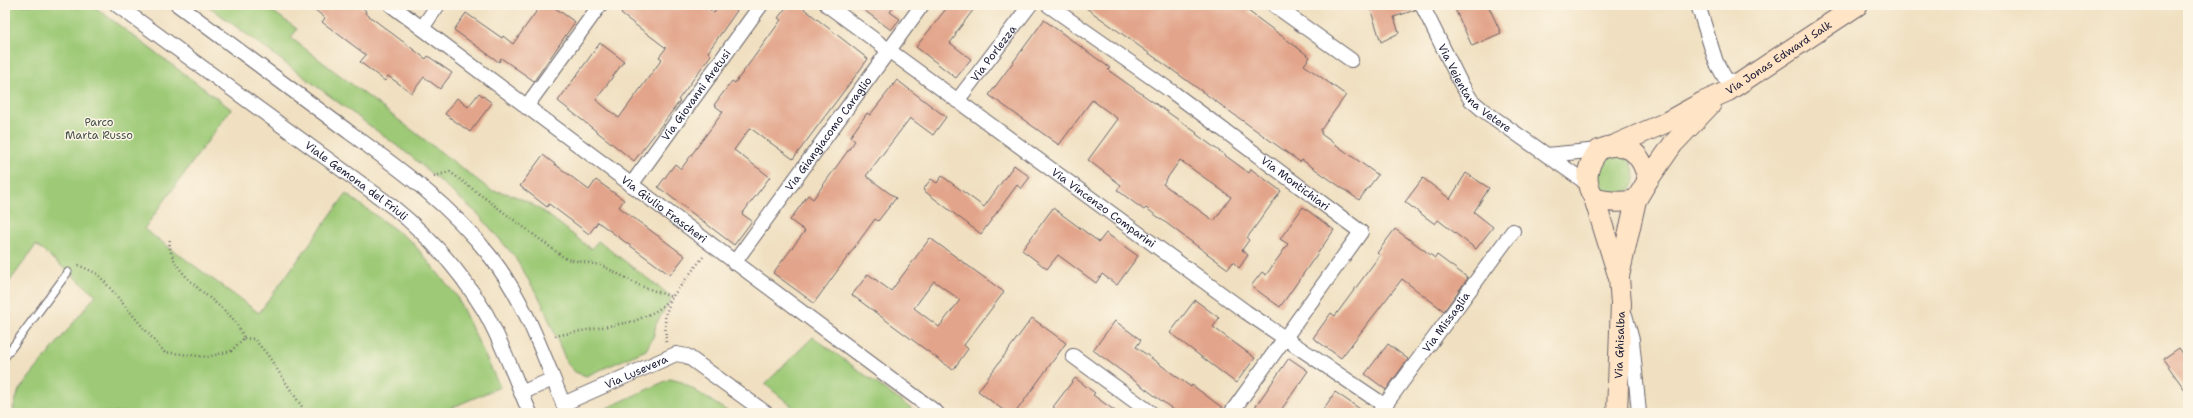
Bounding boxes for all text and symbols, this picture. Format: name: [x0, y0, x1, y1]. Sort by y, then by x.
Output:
street label: Via Jonas Edward Salk: [1723, 17, 1835, 98]
street label: Via Porlezza: [967, 22, 1020, 85]
street label: Via Veientana Vetere: [1434, 41, 1514, 136]
street label: Via Giovanni Aretusi: [658, 47, 734, 144]
street label: Via Giangiacomo Caraglio: [782, 74, 876, 194]
park label: Parco Marta Russo: [65, 115, 133, 143]
street label: Viale Gemona del Friuli: [302, 138, 411, 224]
street label: Via Montichiari: [1258, 153, 1333, 214]
street label: Via Vincenzo Comparini: [1048, 165, 1159, 251]
street label: Via Giulio Frascheri: [618, 172, 710, 247]
street label: Via Missaglia: [1419, 289, 1474, 356]
street label: Via Ghisalba: [1611, 311, 1629, 379]
street label: Via Lusevera: [603, 352, 670, 393]

